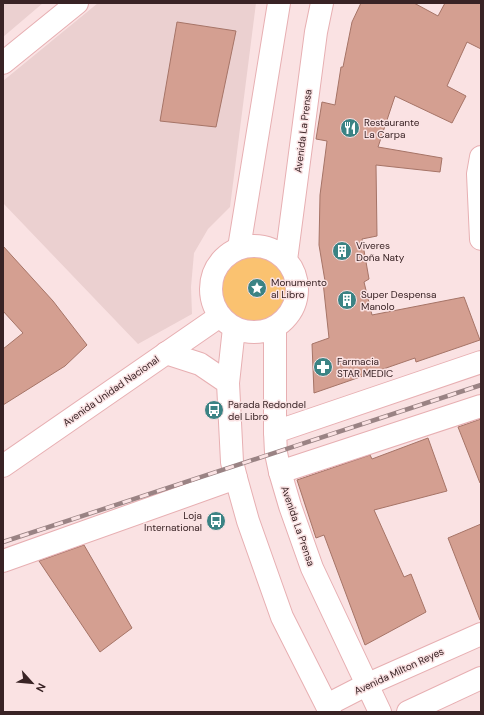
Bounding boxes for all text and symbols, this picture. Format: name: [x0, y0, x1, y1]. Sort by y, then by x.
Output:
street label: Avenida La Prensa: [291, 89, 315, 173]
place label: Restaurante La Carpa: [364, 116, 420, 141]
restaurant icon: Restaurante La Carpa: [339, 117, 361, 139]
place label: Viveres Doña Naty: [356, 239, 405, 264]
building icon: Viveres Doña Naty: [331, 240, 353, 262]
place label: Monumento al Libro: [271, 276, 327, 301]
place icon: Monumento al Libro: [246, 277, 268, 299]
place label: Super Despensa Manolo: [361, 288, 437, 313]
building icon: Super Despensa Manolo: [336, 289, 358, 311]
street label: Avenida Unidad Nacional: [60, 353, 162, 429]
place label: Farmacia STAR MEDIC: [337, 355, 393, 380]
pharmacy icon: Farmacia STAR MEDIC: [312, 356, 334, 378]
place label: Parada Redondel del Libro: [228, 398, 306, 423]
bus stop icon: Parada Redondel del Libro: [203, 399, 225, 421]
street label: Avenida La Prensa: [278, 484, 318, 568]
place label: Loja International: [144, 509, 202, 534]
bus stop icon: Loja International: [205, 510, 227, 532]
street label: Avenida Milton Reyes: [352, 645, 446, 697]
north arrow: [12, 663, 52, 703]
text: N: [33, 681, 49, 694]

